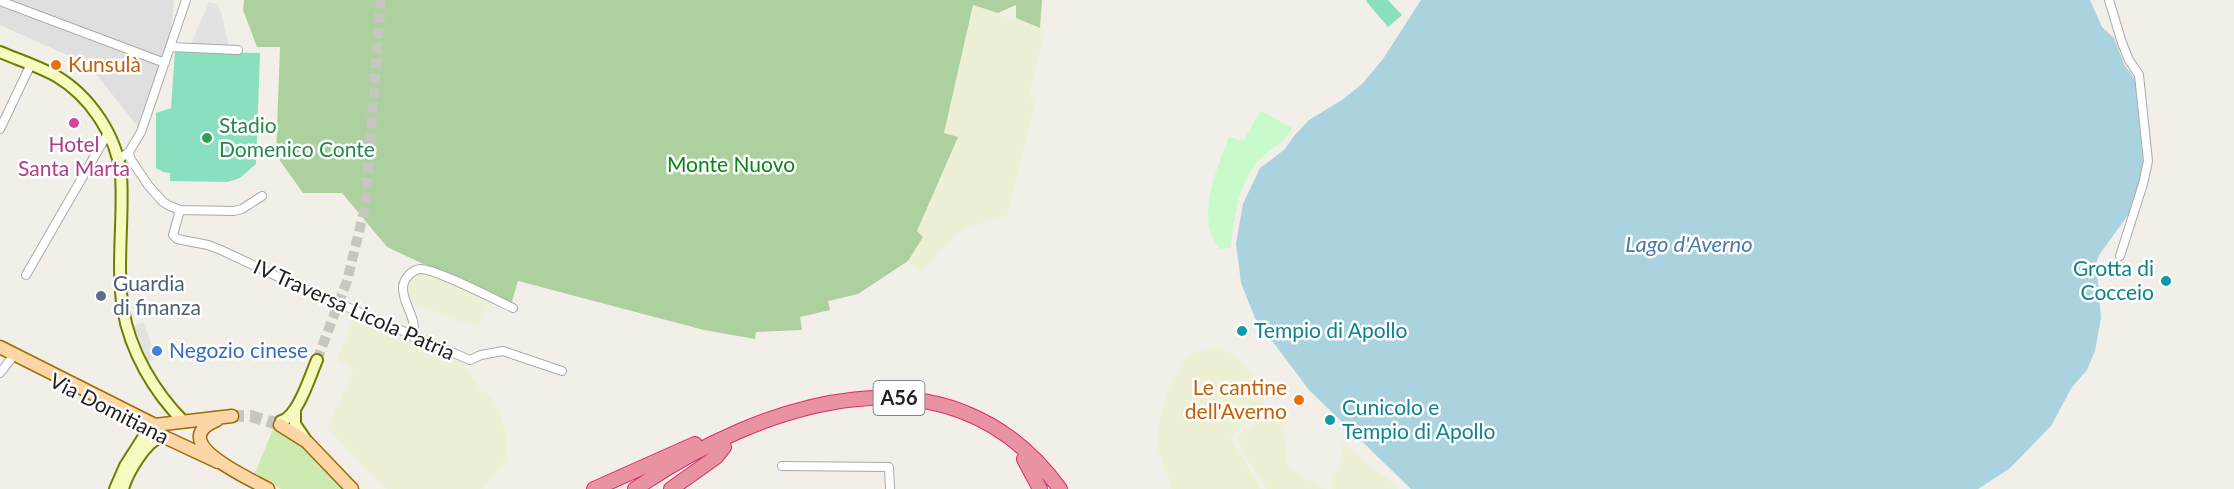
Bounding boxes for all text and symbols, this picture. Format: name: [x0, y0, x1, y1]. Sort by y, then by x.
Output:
place label: Kunsulà: [68, 51, 141, 76]
marker: Kunsulà: [49, 58, 63, 72]
place label: Stadio Domenico Conte: [219, 112, 375, 161]
marker: Hotel Santa Marta: [67, 116, 81, 130]
place label: Hotel Santa Marta: [18, 131, 130, 180]
marker: Stadio Domenico Conte: [200, 131, 214, 145]
park label: Monte Nuovo: [667, 151, 795, 176]
water label: Lago d'Averno: [1625, 230, 1753, 257]
street label: IV Traversa Licola Patria: [250, 253, 459, 364]
place label: Grotta di Cocceio: [2073, 255, 2154, 304]
place label: Guardia di finanza: [113, 270, 201, 319]
marker: Grotta di Cocceio: [2159, 274, 2173, 288]
marker: Guardia di finanza: [94, 289, 108, 303]
place label: Tempio di Apollo: [1254, 317, 1408, 342]
marker: Tempio di Apollo: [1235, 324, 1249, 338]
place label: Negozio cinese: [169, 337, 308, 362]
marker: Negozio cinese: [150, 344, 164, 358]
street label: Via Domitiana: [46, 367, 174, 448]
place label: Le cantine dell'Averno: [1185, 374, 1287, 423]
road number: A56: [874, 381, 924, 415]
marker: Le cantine dell'Averno: [1292, 393, 1306, 407]
place label: Cunicolo e Tempio di Apollo: [1342, 394, 1496, 443]
marker: Cunicolo e Tempio di Apollo: [1323, 413, 1337, 427]

